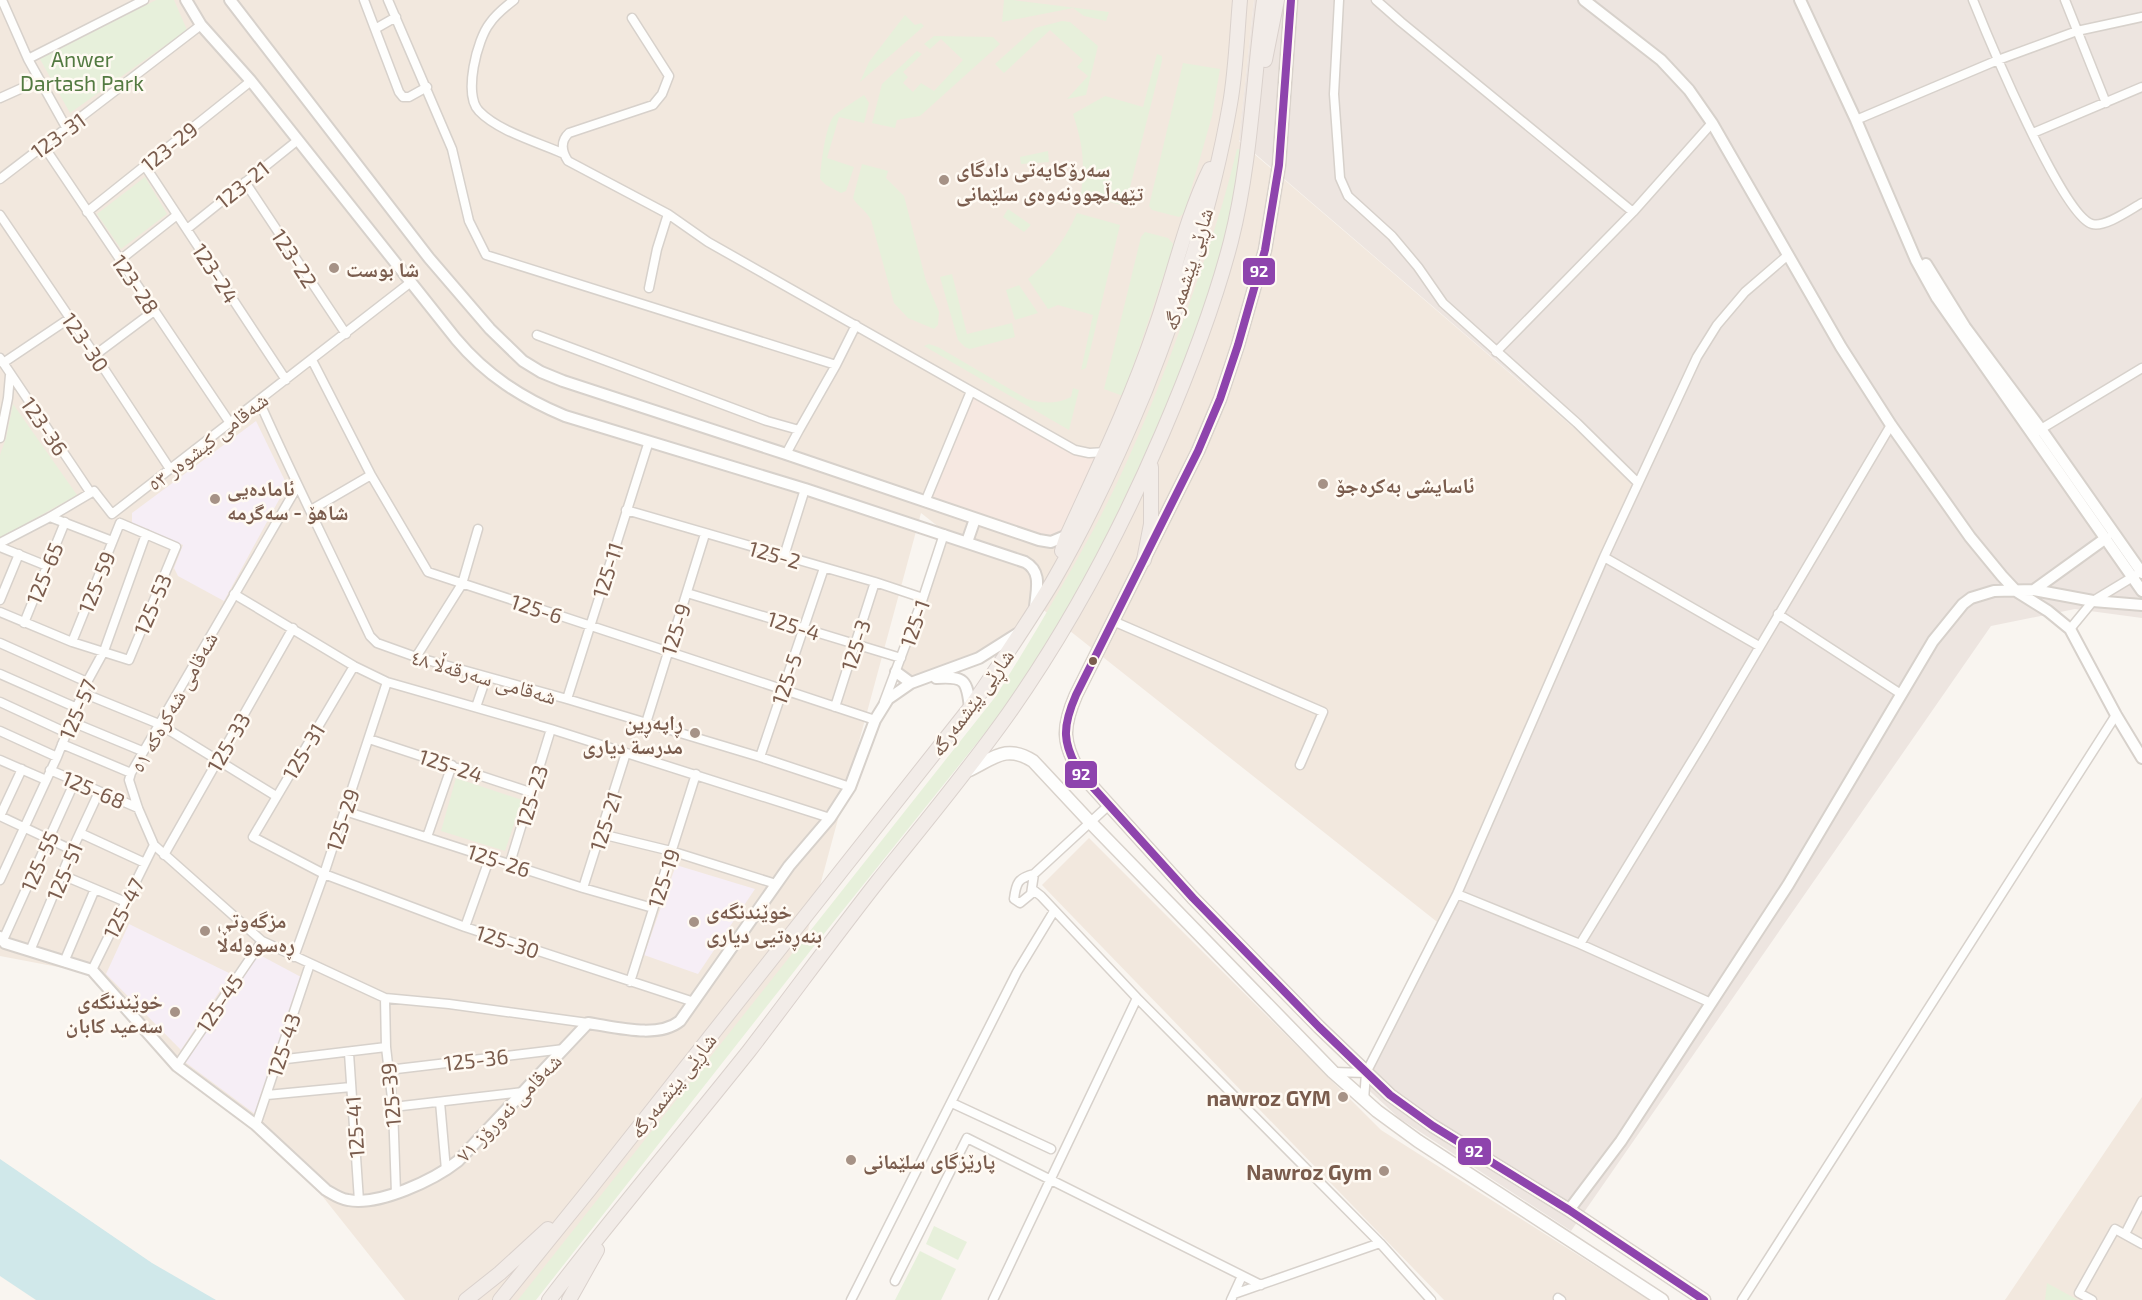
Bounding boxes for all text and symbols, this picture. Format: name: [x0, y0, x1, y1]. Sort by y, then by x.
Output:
park label: Anwer Dartash Park: [20, 46, 144, 95]
street label: 123-31: [26, 107, 90, 163]
street label: 123-29: [136, 116, 202, 176]
street label: 123-21: [210, 155, 274, 213]
place label: سەرۆکایەتی دادگای تێهەڵچوونەوەی سلێمانی: [956, 156, 1144, 207]
marker: سەرۆکایەتی دادگای تێهەڵچوونەوەی سلێمانی: [937, 173, 951, 187]
street label: شاڕێی پێشمەرگە: [1157, 205, 1223, 335]
street label: 123-22: [267, 224, 323, 292]
street label: 123-24: [188, 239, 244, 307]
street label: 123-28: [107, 250, 165, 318]
place label: شا بوست: [346, 256, 419, 282]
line badge: 92: [1242, 257, 1276, 286]
marker: شا بوست: [327, 261, 341, 275]
text: 92: [1250, 261, 1268, 280]
street label: 123-30: [57, 308, 115, 376]
street label: شەقامی کیشوەر ٥٣: [142, 386, 274, 497]
street label: 123-36: [16, 392, 74, 460]
place label: ئاسایشی بەکرەجۆ: [1335, 472, 1474, 499]
place label: ئامادەیی شاهۆ - سەگرمە: [227, 475, 348, 525]
marker: ئاسایشی بەکرەجۆ: [1316, 477, 1330, 491]
marker: ئامادەیی شاهۆ - سەگرمە: [208, 492, 222, 506]
street label: 125-2: [746, 535, 804, 573]
street label: 125-65: [20, 539, 68, 607]
street label: 125-11: [586, 539, 628, 601]
street label: 125-59: [72, 548, 120, 616]
street label: 125-53: [128, 570, 176, 638]
street label: 125-6: [508, 588, 566, 628]
street label: 125-1: [894, 596, 934, 650]
street label: 125-9: [655, 600, 695, 658]
street label: 125-4: [765, 605, 823, 645]
street label: 125-3: [835, 616, 875, 674]
street label: شەقامی شەکرەکە ٥١: [124, 627, 224, 778]
street label: شەقامی سەرقەڵا ٤٨: [408, 643, 560, 711]
street label: شاڕێی پێشمەرگە: [924, 643, 1023, 764]
street label: 125-5: [766, 650, 806, 708]
unlabelled marker: [1087, 655, 1099, 667]
street label: 125-57: [53, 675, 101, 743]
street label: 125-33: [201, 708, 255, 776]
place label: ڕاپەڕین مدرسة ديارى: [582, 709, 683, 759]
street label: 125-31: [277, 718, 329, 784]
marker: ڕاپەڕین مدرسة ديارى: [688, 726, 702, 740]
street label: 125-24: [416, 743, 486, 787]
line badge: 92: [1064, 760, 1098, 789]
street label: 125-23: [510, 762, 552, 830]
text: 92: [1072, 764, 1090, 783]
street label: 125-68: [59, 765, 129, 813]
street label: 125-29: [320, 785, 364, 855]
street label: 125-21: [584, 788, 626, 854]
street label: 125-55: [15, 827, 63, 895]
street label: 125-51: [41, 838, 87, 904]
street label: 125-26: [464, 838, 534, 882]
street label: 125-19: [642, 845, 684, 911]
street label: 125-47: [97, 873, 149, 942]
place label: خوێندنگەی بنەڕەتیی دیاری: [706, 898, 822, 952]
place label: مزگەوتی ڕەسوولەڵا: [217, 907, 295, 961]
marker: خوێندنگەی بنەڕەتیی دیاری: [687, 915, 701, 929]
street label: 125-30: [473, 919, 543, 963]
marker: مزگەوتی ڕەسوولەڵا: [198, 924, 212, 938]
street label: 125-45: [190, 969, 248, 1037]
place label: خوێندنگەی سەعید کابان: [66, 988, 163, 1038]
marker: خوێندنگەی سەعید کابان: [168, 1005, 182, 1019]
street label: 125-43: [261, 1010, 305, 1080]
street label: شاڕێی پێشمەرگە: [623, 1027, 725, 1146]
street label: 125-36: [442, 1043, 510, 1075]
street label: شەقامی نەورۆز ٧١: [450, 1048, 567, 1168]
street label: 125-39: [375, 1062, 405, 1128]
place label: nawroz GYM: [1206, 1085, 1331, 1110]
marker: nawroz GYM: [1336, 1090, 1350, 1104]
street label: 125-41: [339, 1095, 369, 1159]
line badge: 92: [1457, 1137, 1492, 1166]
text: 92: [1465, 1141, 1483, 1160]
place label: پارێزگای سلێمانی: [863, 1148, 995, 1175]
marker: پارێزگای سلێمانی: [844, 1153, 858, 1167]
place label: Nawroz Gym: [1246, 1159, 1372, 1185]
marker: Nawroz Gym: [1377, 1164, 1391, 1178]

